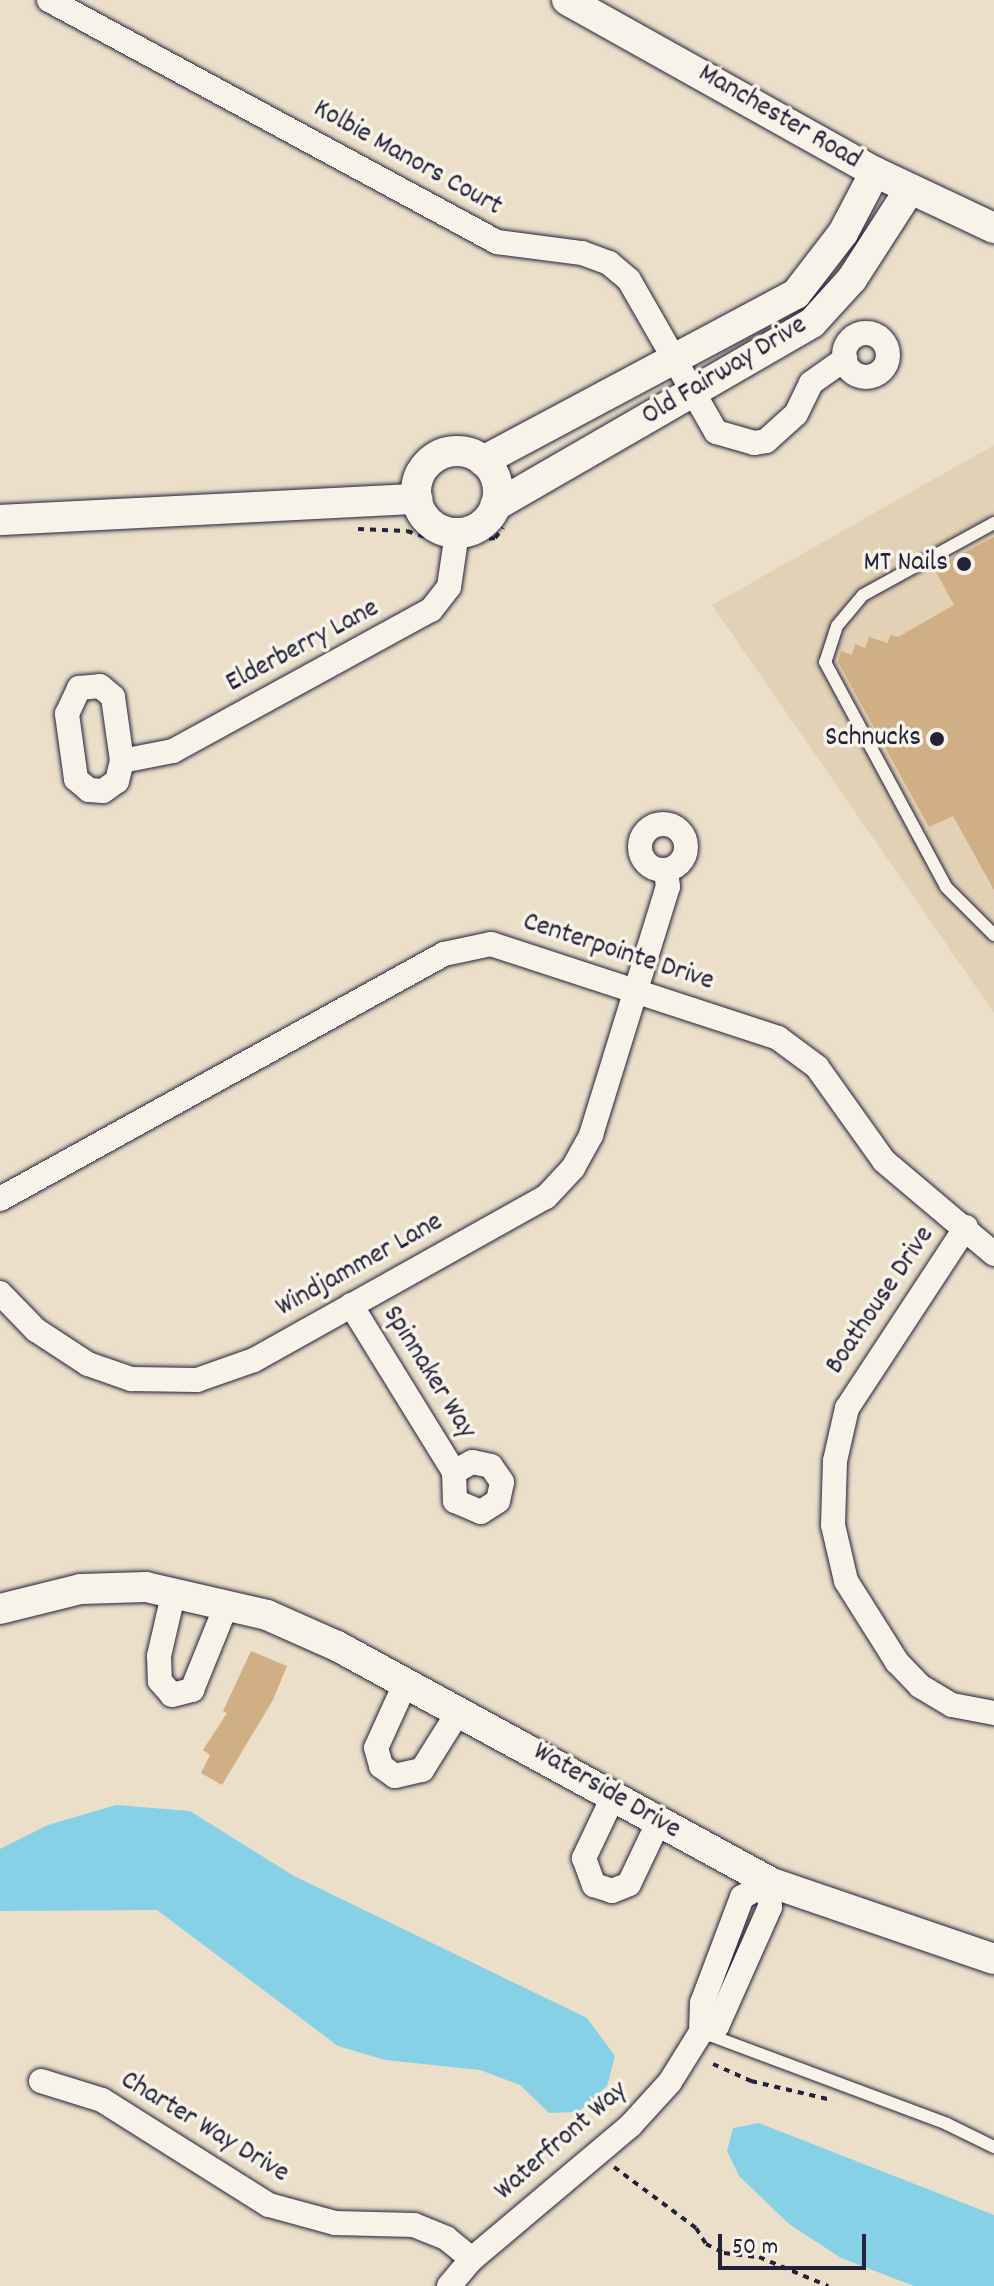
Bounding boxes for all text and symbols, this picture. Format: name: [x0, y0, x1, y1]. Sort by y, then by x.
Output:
street label: Manchester Road: [692, 58, 866, 178]
street label: Kolbie Manors Court: [307, 93, 507, 225]
street label: Old Fairway Drive: [637, 310, 813, 434]
place label: MT Nails: [863, 547, 948, 581]
marker: MT Nails: [955, 555, 973, 573]
street label: Elderberry Lane: [221, 593, 385, 701]
place label: Schnucks: [825, 722, 921, 756]
marker: Schnucks: [928, 730, 946, 748]
street label: Centerpointe Drive: [518, 906, 718, 1000]
street label: Windjammer Lane: [271, 1206, 449, 1326]
street label: Boathouse Drive: [819, 1221, 943, 1381]
street label: Spinnaker Way: [374, 1300, 482, 1446]
street label: Waterside Drive: [526, 1736, 686, 1848]
street label: Charter Way Drive: [114, 2065, 294, 2191]
street label: Waterfront Way: [489, 2075, 635, 2209]
scale bar: [722, 2218, 870, 2268]
text: 50 m: [732, 2231, 778, 2265]

